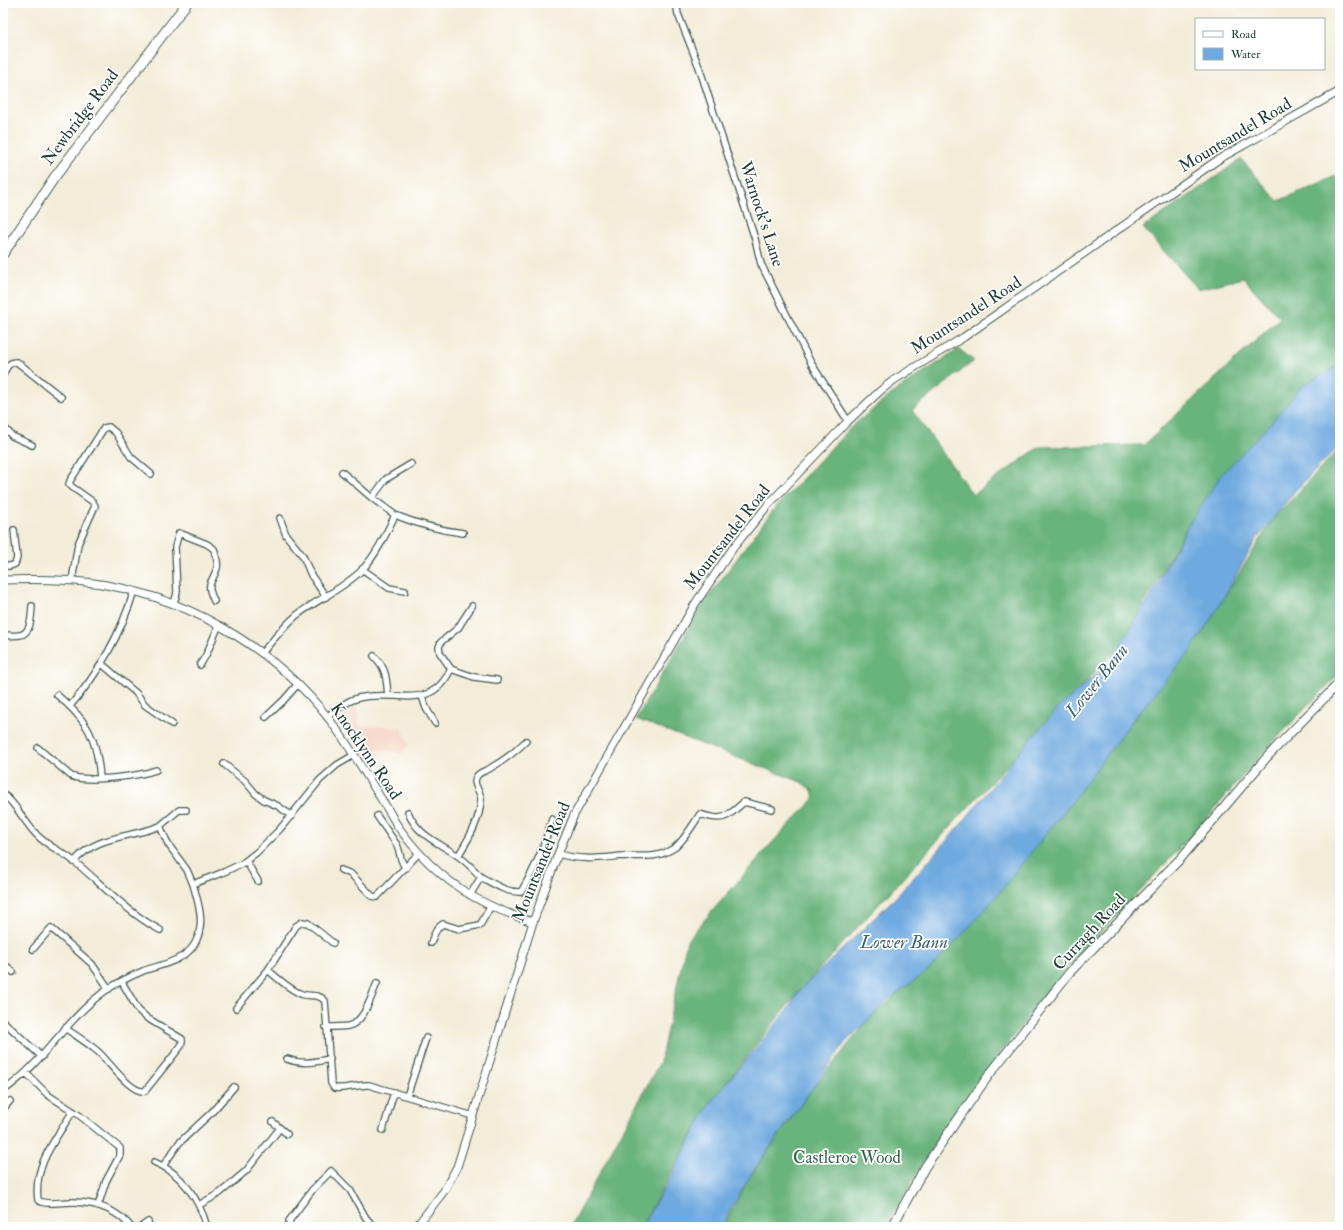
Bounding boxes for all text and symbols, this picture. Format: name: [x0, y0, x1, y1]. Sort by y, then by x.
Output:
legend: [1195, 18, 1325, 70]
text: Road: [1231, 27, 1256, 42]
text: Water: [1230, 47, 1261, 62]
street label: Newbridge Road: [37, 64, 123, 169]
street label: Mountsandel Road: [1175, 93, 1296, 177]
street label: Warnock's Lane: [735, 158, 789, 269]
street label: Mountsandel Road: [907, 271, 1026, 359]
street label: Mountsandel Road: [679, 480, 775, 594]
water label: Lower Bann: [1060, 640, 1133, 723]
street label: Knocklynn Road: [325, 699, 406, 804]
street label: Mountsandel Road: [507, 798, 575, 925]
street label: Curragh Road: [1048, 889, 1130, 975]
water label: Lower Bann: [859, 931, 948, 954]
park label: Castleroe Wood: [793, 1147, 902, 1168]

